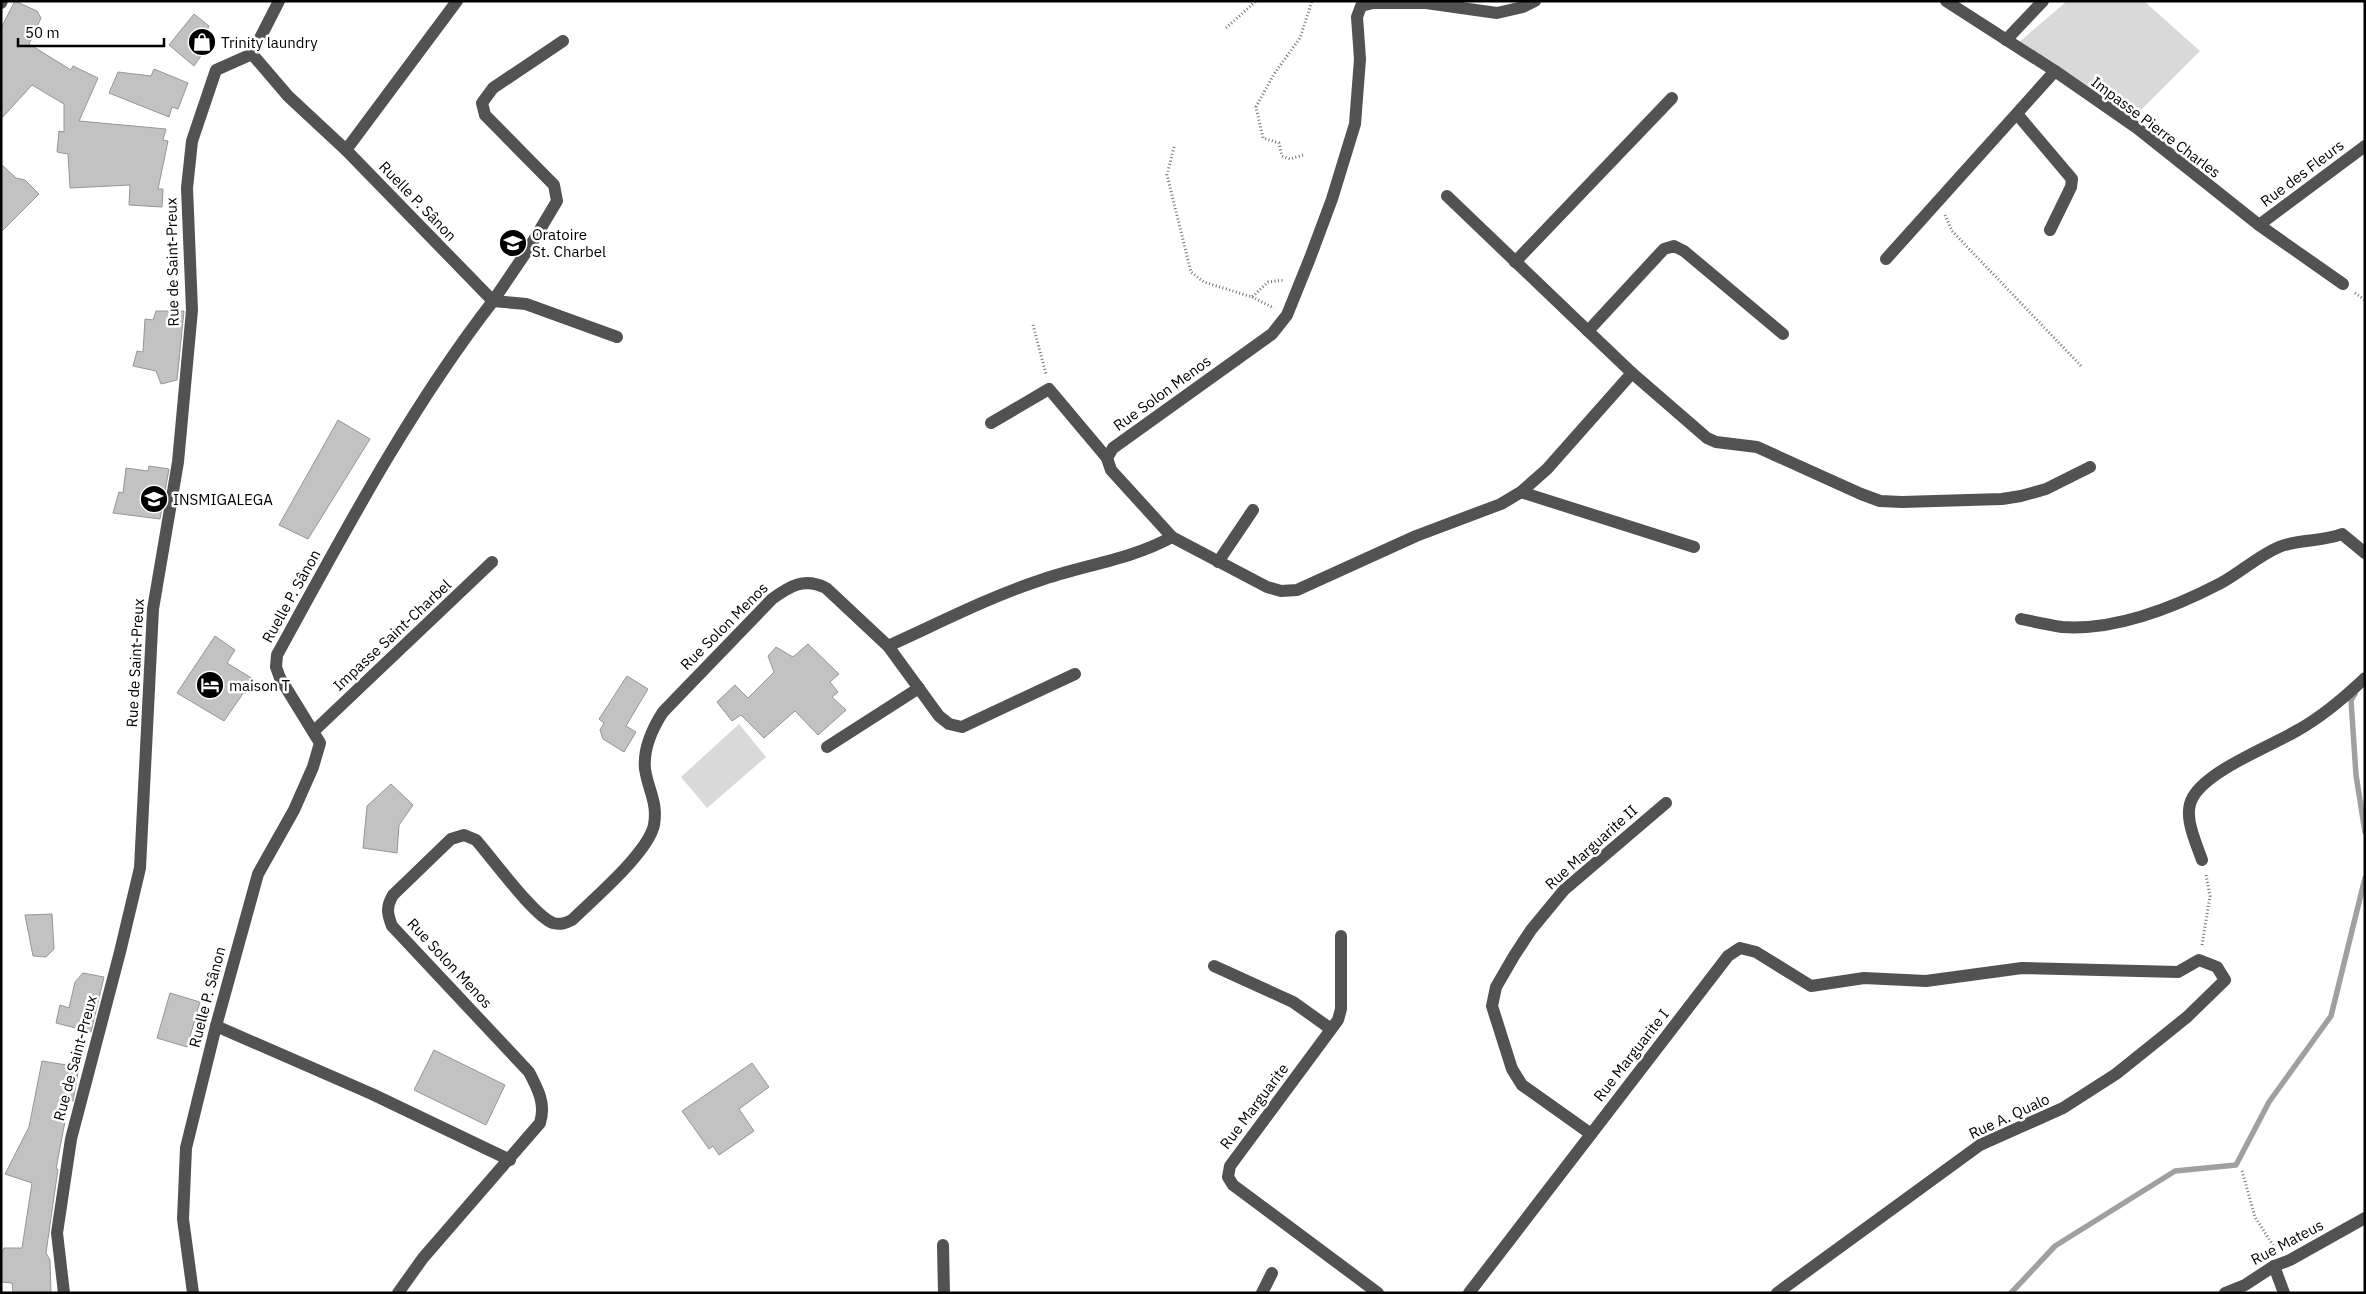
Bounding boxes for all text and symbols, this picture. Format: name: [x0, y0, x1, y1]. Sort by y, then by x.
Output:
scale bar: [18, 15, 164, 47]
text: 50 m: [25, 23, 60, 42]
shop icon: Trinity laundry: [187, 27, 217, 57]
place label: Trinity laundry: [221, 33, 318, 52]
street label: Impasse Pierre Charles: [2088, 72, 2224, 182]
street label: Rue des Fleurs: [2256, 135, 2348, 211]
street label: Ruelle P. Sânon: [375, 157, 461, 245]
street label: Rue de Saint-Preux: [161, 197, 183, 327]
place label: Oratoire St. Charbel: [532, 225, 606, 261]
school or university icon: Oratoire St. Charbel: [498, 228, 528, 258]
street label: Rue Solon Menos: [1109, 351, 1215, 435]
school or university icon: INSMIGALEGA: [139, 484, 169, 514]
place label: INSMIGALEGA: [173, 490, 273, 509]
street label: Ruelle P. Sânon: [258, 546, 324, 646]
street label: Impasse Saint-Charbel: [329, 575, 455, 695]
street label: Rue Solon Menos: [676, 578, 772, 674]
street label: Rue de Saint-Preux: [122, 598, 148, 728]
hotel icon: maison T: [195, 670, 225, 700]
place label: maison T: [229, 676, 291, 695]
street label: Rue Marguarite II: [1541, 801, 1641, 893]
street label: Rue Solon Menos: [403, 914, 497, 1012]
street label: Ruelle P. Sânon: [184, 945, 230, 1049]
street label: Rue de Saint-Preux: [49, 993, 101, 1123]
street label: Rue Marguarite I: [1589, 1005, 1673, 1105]
street label: Rue Marguarite: [1216, 1059, 1292, 1153]
street label: Rue A. Qualo: [1966, 1089, 2052, 1143]
street label: Rue Mateus: [2248, 1215, 2326, 1269]

